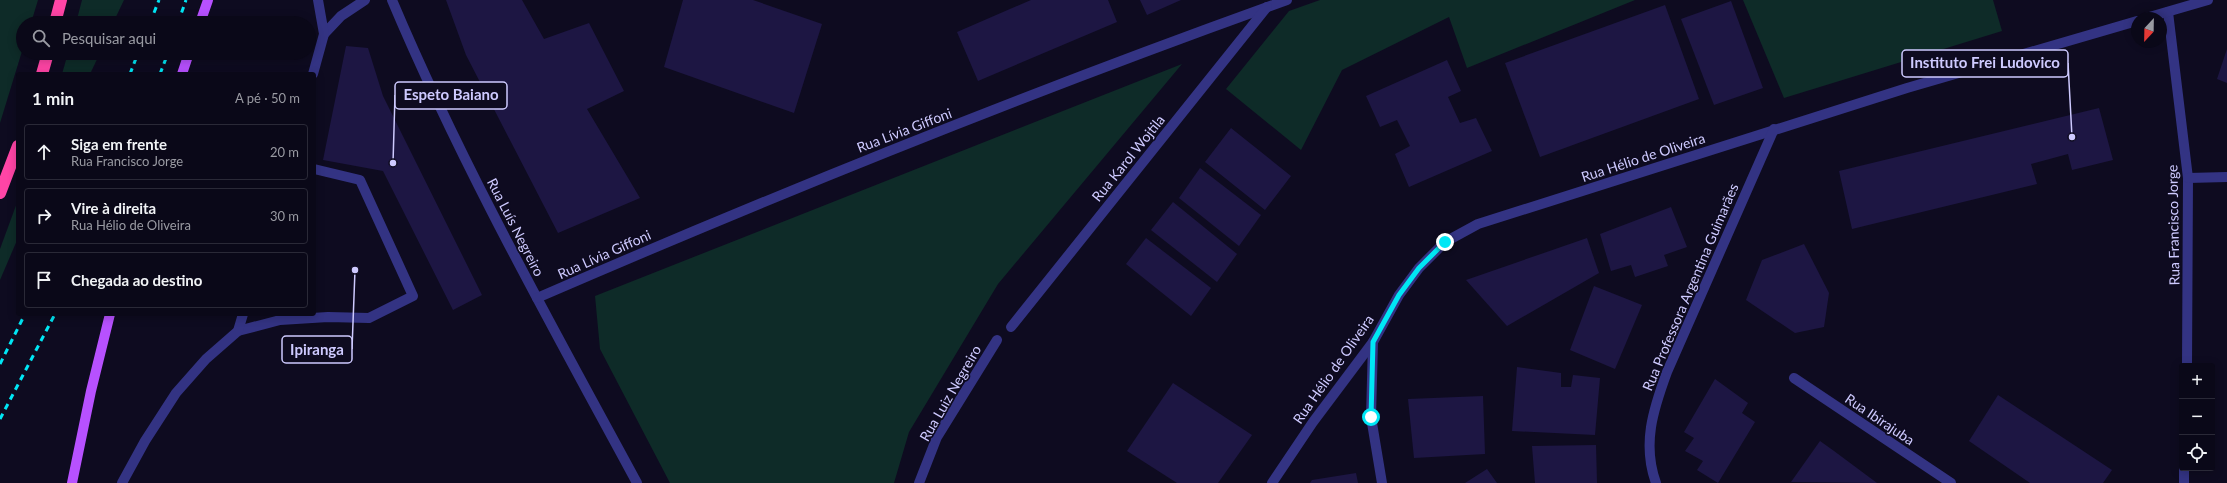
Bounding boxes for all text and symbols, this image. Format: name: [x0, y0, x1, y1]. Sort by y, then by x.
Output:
north arrow: [2131, 12, 2167, 48]
search box: [16, 16, 316, 60]
icon: search: [30, 27, 52, 49]
text: Pesquisar aqui: [62, 29, 156, 47]
callout: Instituto Frei Ludovico: [1902, 50, 2068, 77]
text: Instituto Frei Ludovico: [1910, 53, 2060, 71]
callout: Espeto Baiano: [395, 82, 507, 109]
text: Espeto Baiano: [403, 85, 499, 103]
text: 1 min: [32, 88, 74, 109]
text: A pé · 50 m: [235, 90, 300, 106]
street label: Rua Lívia Giffoni: [854, 104, 954, 156]
street label: Rua Karol Wojtila: [1088, 111, 1168, 205]
street label: Rua Hélio de Oliveira: [1579, 129, 1707, 185]
text: Siga em frente: [71, 135, 167, 153]
icon: ahead: [33, 141, 55, 163]
text: 20 m: [270, 144, 299, 160]
text: Rua Francisco Jorge: [71, 153, 183, 169]
street label: Rua Francisco Jorge: [2163, 164, 2183, 286]
street label: Rua Luís Negreiro: [484, 175, 548, 279]
street label: Rua Professora Argentina Guimarães: [1638, 181, 1742, 393]
text: Vire à direita: [71, 199, 156, 217]
icon: right: [33, 205, 55, 227]
text: 30 m: [270, 208, 299, 224]
text: Rua Hélio de Oliveira: [71, 217, 191, 233]
street label: Rua Lívia Giffoni: [555, 226, 653, 282]
route end: [1436, 233, 1454, 251]
icon: arrive: [33, 269, 55, 291]
text: Chegada ao destino: [71, 271, 202, 289]
street label: Rua Hélio de Oliveira: [1289, 311, 1377, 427]
callout: Ipiranga: [282, 336, 352, 363]
text: Ipiranga: [290, 340, 344, 358]
street label: Rua Luiz Negreiro: [916, 342, 984, 444]
map controls: [2179, 363, 2215, 471]
button: +: [2179, 363, 2215, 399]
street label: Rua Ibirajuba: [1842, 390, 1918, 448]
button: −: [2179, 399, 2215, 435]
route start: [1362, 408, 1380, 426]
button: locate: [2179, 435, 2215, 471]

